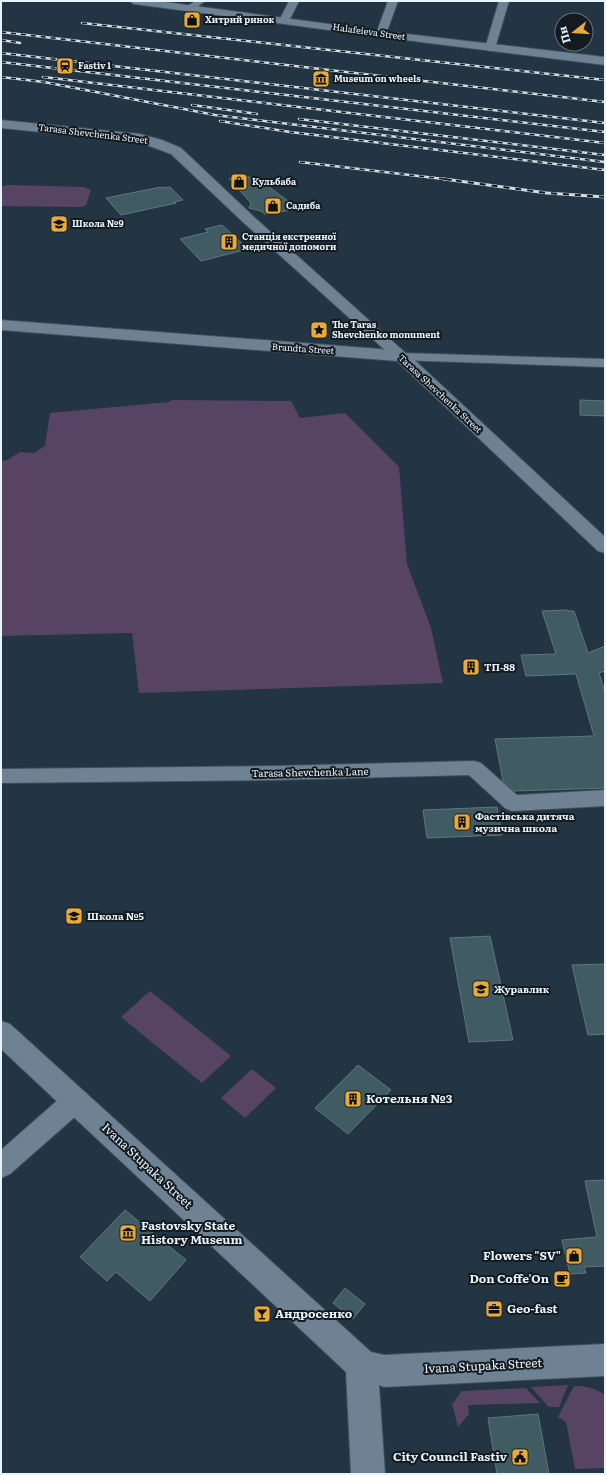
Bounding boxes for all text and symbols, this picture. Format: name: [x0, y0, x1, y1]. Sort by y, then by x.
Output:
shop icon: Хитрий ринок: [182, 10, 202, 30]
place label: Хитрий ринок: [205, 12, 275, 26]
north arrow: [554, 12, 594, 52]
street label: Halafeieva Street: [332, 19, 407, 43]
text: Пн: [553, 24, 574, 46]
station icon: Fastiv 1: [55, 56, 75, 76]
place label: Fastiv 1: [78, 58, 111, 72]
museum icon: Museum on wheels: [311, 69, 331, 89]
place label: Museum on wheels: [334, 71, 421, 85]
street label: Tarasa Shevchenka Street: [38, 119, 149, 147]
shop icon: Кульбаба: [229, 172, 249, 192]
place label: Кульбаба: [252, 174, 297, 188]
shop icon: Садиба: [263, 196, 283, 216]
place label: Садиба: [286, 198, 321, 212]
school or university icon: Школа №9: [49, 214, 69, 234]
place label: Школа №9: [72, 216, 124, 230]
place label: Станція екстренної медичної допомоги: [242, 229, 337, 253]
building icon: Станція екстренної медичної допомоги: [219, 232, 239, 252]
place label: The Taras Shevchenko monument: [332, 317, 440, 341]
place icon: The Taras Shevchenko monument: [309, 320, 329, 340]
street label: Brandta Street: [272, 339, 335, 357]
street label: Tarasa Shevchenka Street: [396, 351, 486, 436]
building icon: ТП-88: [461, 657, 481, 677]
place label: ТП-88: [484, 659, 515, 674]
street label: Tarasa Shevchenka Lane: [251, 763, 369, 780]
place label: Фастівська дитяча музична школа: [475, 808, 575, 835]
building icon: Фастівська дитяча музична школа: [452, 812, 472, 832]
school or university icon: Школа №5: [64, 906, 84, 926]
place label: Школа №5: [87, 908, 145, 923]
school or university icon: Журавлик: [471, 979, 491, 999]
place label: Журавлик: [494, 981, 550, 996]
building icon: Котельня №3: [343, 1089, 363, 1109]
place label: Котельня №3: [366, 1089, 453, 1107]
street label: Ivana Stupaka Street: [98, 1118, 197, 1212]
place label: Fastovsky State History Museum: [141, 1216, 242, 1248]
museum icon: Fastovsky State History Museum: [118, 1223, 138, 1243]
place label: Flowers "SV": [483, 1246, 561, 1264]
shop icon: Flowers "SV": [564, 1246, 584, 1266]
place label: Don Coffe'On: [469, 1269, 550, 1287]
cafe icon: Don Coffe'On: [552, 1269, 572, 1289]
office icon: Geo-fast: [484, 1299, 504, 1319]
place label: Geo-fast: [507, 1299, 558, 1317]
bar icon: Андросенко: [252, 1304, 272, 1324]
place label: Андросенко: [275, 1304, 353, 1322]
street label: Ivana Stupaka Street: [423, 1353, 543, 1377]
place label: City Council Fastiv: [393, 1447, 508, 1465]
public building icon: City Council Fastiv: [510, 1447, 530, 1467]

